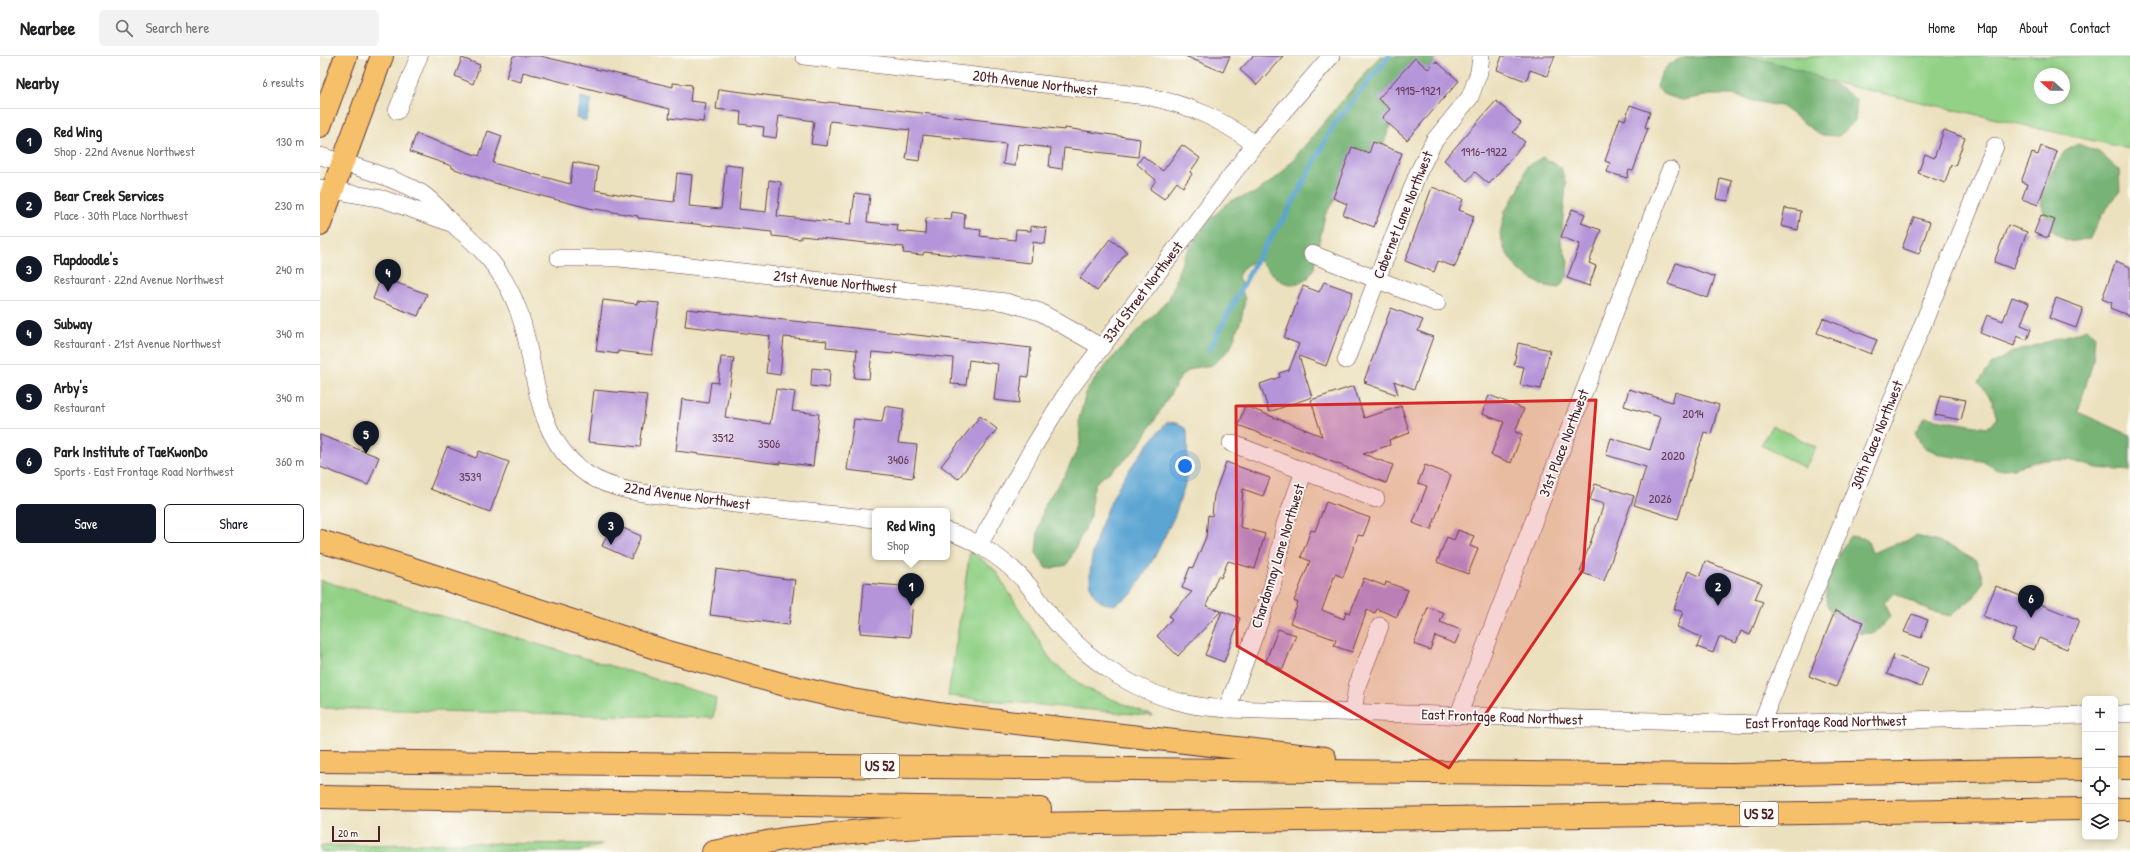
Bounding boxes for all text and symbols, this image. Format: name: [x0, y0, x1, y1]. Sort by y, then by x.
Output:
search box: [99, 10, 379, 46]
text: Nearbee: [20, 15, 75, 41]
icon: search: [113, 17, 135, 39]
text: Search here: [145, 17, 210, 38]
text: Home: [1928, 18, 1955, 37]
text: Map: [1977, 18, 1997, 37]
text: About: [2019, 18, 2048, 37]
text: Contact: [2070, 18, 2110, 37]
street label: 20th Avenue Northwest: [972, 64, 1099, 101]
north arrow: [2034, 68, 2070, 104]
text: Nearby: [16, 71, 59, 94]
text: 6 results: [263, 73, 304, 91]
house number: 1915-1921: [1395, 81, 1441, 99]
text: Red Wing: [54, 121, 102, 142]
text: 1: [27, 132, 31, 150]
text: 130 m: [276, 132, 304, 150]
text: Shop · 22nd Avenue Northwest: [54, 142, 195, 160]
house number: 1916-1922: [1461, 142, 1507, 160]
street label: Cabernet Lane Northwest: [1367, 147, 1438, 282]
text: Bear Creek Services: [54, 185, 164, 206]
text: 2: [26, 196, 32, 214]
text: 230 m: [274, 196, 304, 214]
text: Place · 30th Place Northwest: [54, 206, 188, 224]
street label: 33rd Street Northwest: [1098, 236, 1188, 347]
text: Flapdoodle's: [54, 249, 118, 270]
pin: 4: [375, 259, 401, 292]
text: 3: [26, 260, 32, 278]
text: 240 m: [275, 260, 304, 278]
street label: 21st Avenue Northwest: [773, 265, 898, 298]
text: Restaurant · 22nd Avenue Northwest: [54, 270, 224, 288]
text: Subway: [54, 313, 92, 334]
text: 4: [27, 324, 31, 342]
text: 340 m: [276, 324, 304, 342]
text: Restaurant · 21st Avenue Northwest: [54, 334, 221, 352]
street label: 30th Place Northwest: [1845, 376, 1908, 492]
text: Arby's: [54, 377, 88, 398]
street label: 31st Place Northwest: [1533, 385, 1594, 500]
text: 5: [26, 388, 32, 406]
text: 340 m: [276, 388, 304, 406]
text: Restaurant: [54, 398, 105, 416]
house number: 2014: [1682, 404, 1704, 422]
pin: 5: [353, 421, 379, 454]
house number: 3512: [712, 428, 734, 446]
house number: 3506: [758, 434, 780, 452]
text: Park Institute of TaeKwonDo: [54, 441, 207, 462]
house number: 2020: [1661, 446, 1685, 464]
house number: 3406: [887, 450, 909, 468]
text: 6: [26, 452, 32, 470]
text: 360 m: [275, 452, 304, 470]
your location: [1175, 456, 1195, 476]
text: Sports · East Frontage Road Northwest: [54, 462, 234, 480]
house number: 3539: [459, 467, 481, 485]
street label: 22nd Avenue Northwest: [623, 476, 752, 515]
street label: Chardonnay Lane Northwest: [1246, 480, 1310, 631]
house number: 2026: [1648, 489, 1672, 507]
button: Save: [16, 504, 156, 543]
button: Share: [164, 504, 304, 543]
popup: [872, 508, 950, 560]
pin: 3: [598, 512, 624, 545]
text: Red Wing: [887, 515, 935, 536]
text: Shop: [887, 536, 909, 554]
pin: 1: [898, 573, 924, 606]
pin: 2: [1705, 573, 1731, 606]
pin: 6: [2018, 585, 2044, 618]
map controls: [2082, 696, 2118, 840]
button: +: [2082, 696, 2118, 732]
street label: East Frontage Road Northwest: [1421, 703, 1584, 730]
street label: East Frontage Road Northwest: [1745, 710, 1908, 733]
button: −: [2082, 732, 2118, 768]
road number: US 52: [861, 754, 899, 778]
button: locate: [2082, 768, 2118, 804]
road number: US 52: [1740, 802, 1778, 826]
button: layers: [2082, 804, 2118, 840]
scale bar: [332, 824, 380, 843]
text: 20 m: [338, 826, 358, 840]

